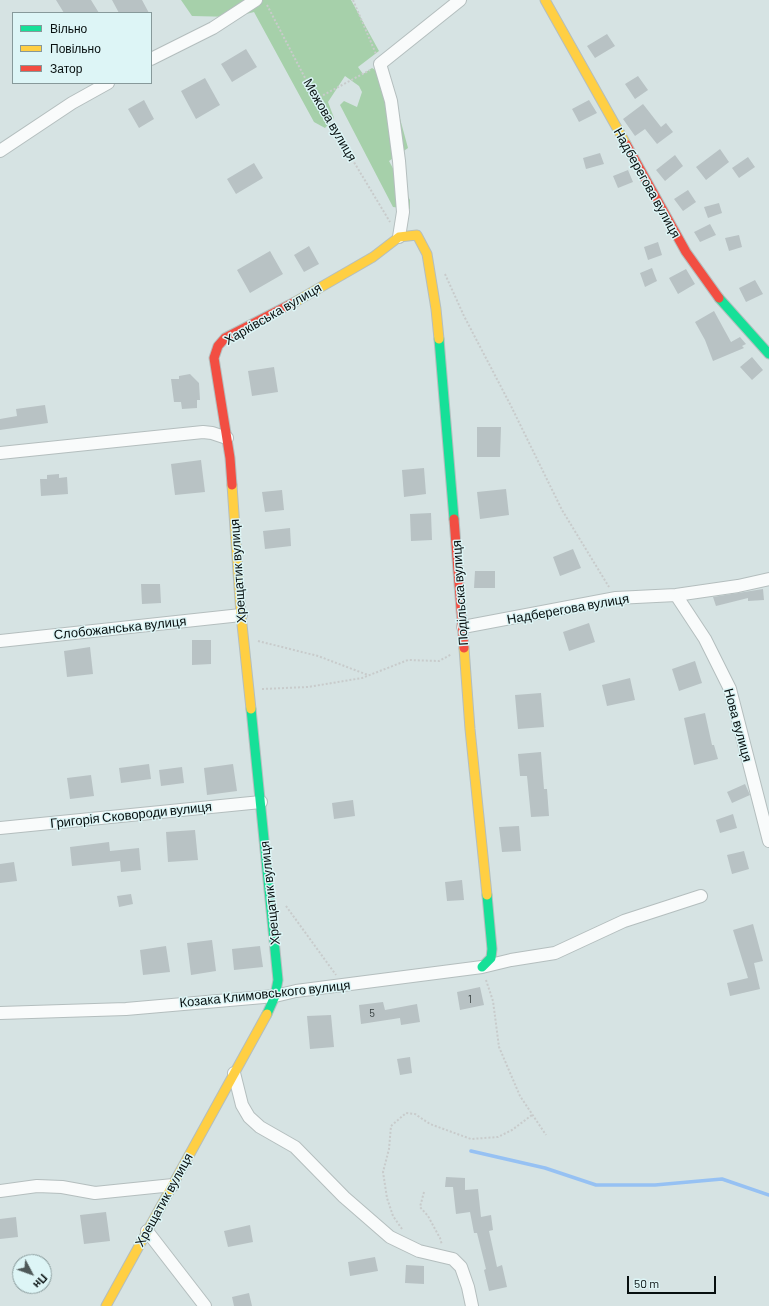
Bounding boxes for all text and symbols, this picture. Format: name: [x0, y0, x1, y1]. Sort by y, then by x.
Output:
legend: [12, 12, 152, 84]
text: Вільно: [50, 21, 87, 35]
text: Повільно: [50, 41, 101, 55]
text: Затор: [50, 61, 82, 75]
street label: Межова вулиця: [300, 76, 360, 164]
street label: Надберегова вулиця: [610, 125, 684, 241]
street label: Харківська вулиця: [222, 280, 324, 348]
street label: Хрещатик вулиця: [227, 518, 249, 624]
street label: Подільска вулиця: [449, 540, 471, 646]
street label: Надберегова вулиця: [506, 591, 630, 627]
street label: Слобожанська вулиця: [53, 613, 187, 643]
street label: Нова вулиця: [721, 687, 755, 763]
street label: Григорія Сковороди вулиця: [49, 799, 213, 831]
street label: Хрещатик вулиця: [257, 840, 283, 946]
street label: Козака Климовського вулиця: [179, 977, 351, 1011]
house number: 1: [468, 992, 472, 1006]
house number: 5: [369, 1006, 375, 1020]
street label: Хрещатик вулиця: [132, 1151, 196, 1249]
north arrow: [12, 1254, 52, 1294]
scale bar: [629, 1268, 718, 1294]
text: Пн: [31, 1272, 50, 1291]
text: 50 m: [634, 1276, 659, 1290]

